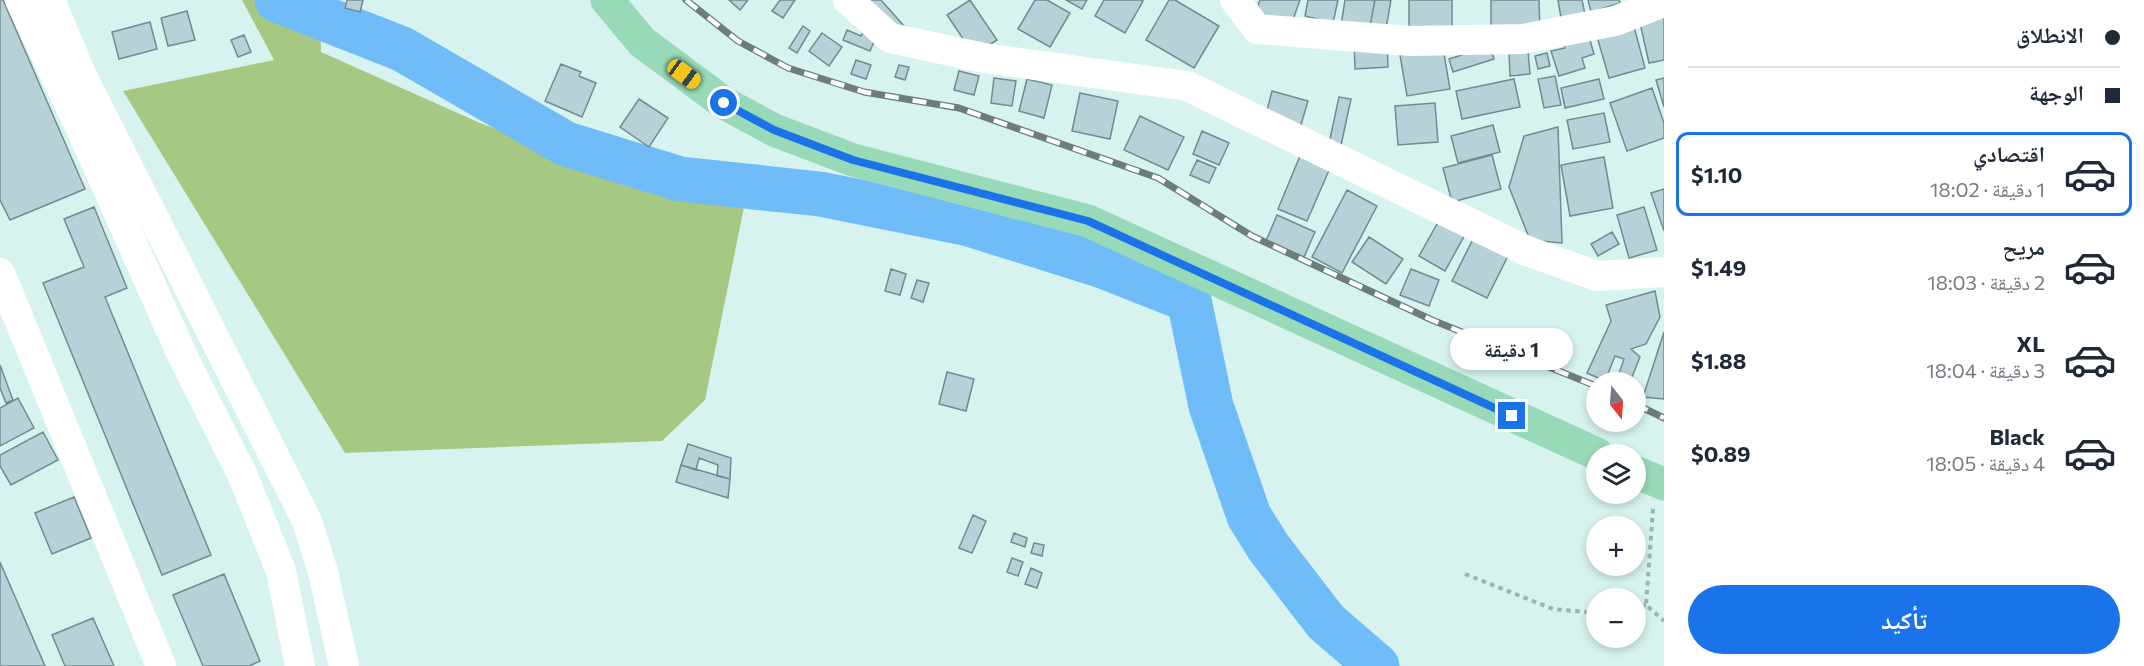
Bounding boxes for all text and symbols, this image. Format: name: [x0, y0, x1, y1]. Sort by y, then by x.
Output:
text: الانطلاق: [2016, 21, 2084, 48]
car: [664, 56, 704, 92]
text: الوجهة: [2029, 79, 2084, 106]
route start: [710, 89, 737, 116]
text: اقتصادي: [1973, 140, 2045, 167]
icon: car: [2063, 147, 2117, 201]
text: $1.10: [1691, 161, 1742, 188]
text: 1 دقيقة · 18:02: [1930, 177, 2045, 201]
text: مريح: [2002, 233, 2045, 260]
icon: car: [2063, 240, 2117, 294]
text: $1.49: [1691, 254, 1746, 281]
text: 2 دقيقة · 18:03: [1927, 270, 2045, 294]
callout: 1 دقيقة: [1450, 329, 1574, 371]
text: XL: [2017, 330, 2045, 357]
icon: car: [2063, 333, 2117, 387]
text: 1 دقيقة: [1484, 337, 1539, 361]
text: $1.88: [1691, 347, 1746, 374]
text: 3 دقيقة · 18:04: [1926, 358, 2045, 382]
north arrow: [1586, 372, 1646, 432]
map controls: [1586, 372, 1646, 648]
route end: [1498, 402, 1525, 429]
text: Black: [1990, 423, 2045, 450]
icon: car: [2063, 426, 2117, 480]
text: $0.89: [1691, 440, 1751, 467]
button: layers: [1586, 444, 1646, 504]
text: 4 دقيقة · 18:05: [1926, 451, 2045, 475]
button: +: [1586, 516, 1646, 576]
button: تأكيد: [1688, 585, 2120, 654]
button: −: [1586, 588, 1646, 648]

